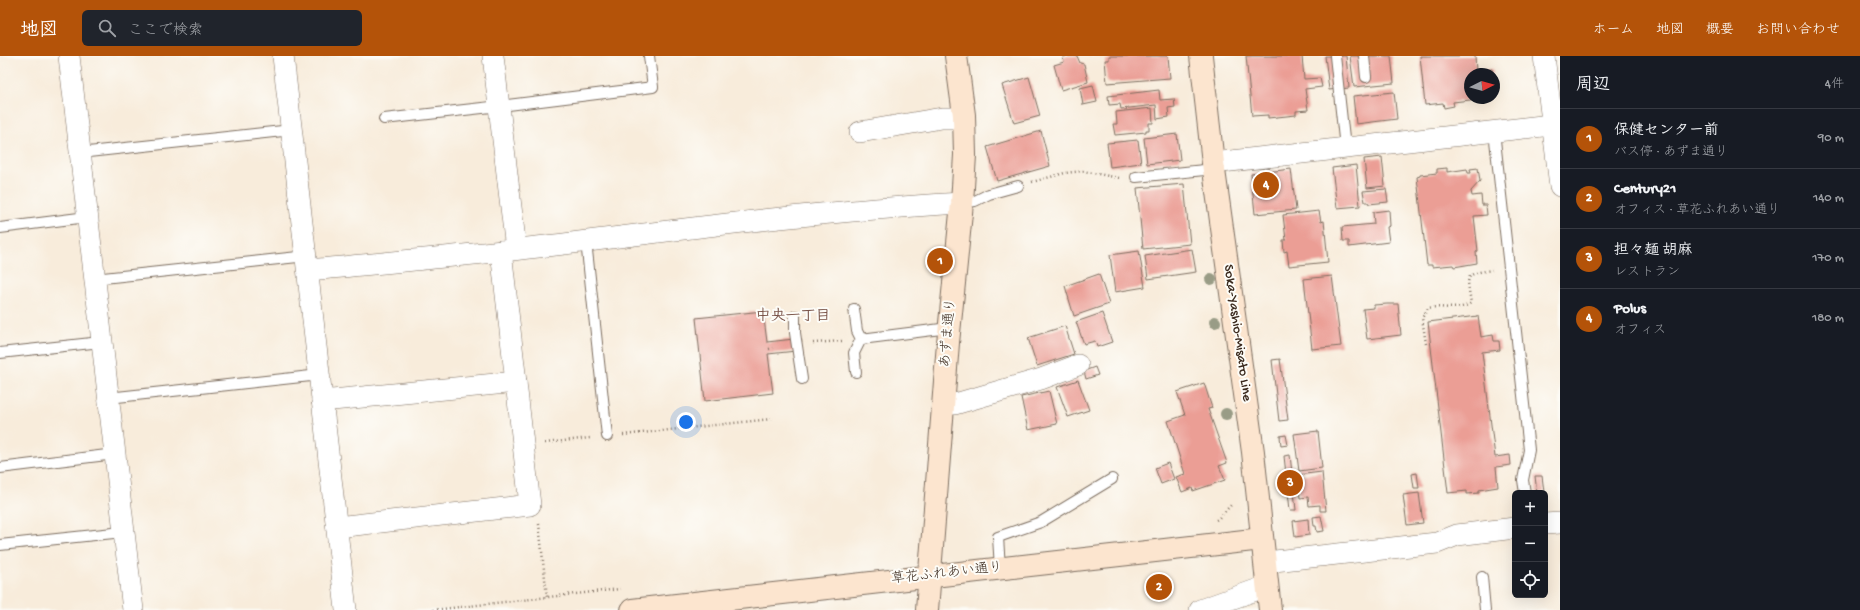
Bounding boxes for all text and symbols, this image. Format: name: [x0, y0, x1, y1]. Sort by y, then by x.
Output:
search box: [82, 10, 362, 46]
icon: search: [96, 17, 118, 39]
text: 地図: [20, 20, 58, 43]
text: ここで検索: [128, 22, 203, 40]
text: ホーム: [1593, 22, 1634, 39]
text: 地図: [1656, 22, 1684, 39]
text: 概要: [1706, 22, 1734, 39]
text: お問い合わせ: [1756, 22, 1840, 39]
north arrow: [1464, 68, 1500, 104]
text: 周辺: [1576, 76, 1610, 96]
text: 4件: [1825, 77, 1844, 92]
text: 保健センター前: [1614, 122, 1719, 140]
text: 1: [1586, 131, 1592, 146]
text: 90 m: [1818, 131, 1844, 146]
text: バス停 · あずま通り: [1614, 145, 1728, 160]
pin: 4: [1253, 170, 1279, 200]
text: Century21: [1614, 180, 1676, 198]
text: 2: [1586, 191, 1592, 206]
text: 140 m: [1813, 191, 1844, 206]
text: オフィス · 草花ふれあい通り: [1614, 203, 1780, 218]
text: 担々麺 胡麻: [1614, 242, 1693, 260]
pin: 1: [927, 246, 953, 276]
text: 3: [1586, 251, 1592, 266]
text: 170 m: [1812, 251, 1844, 266]
street label: Soka-Yashio-Misato Line: [1219, 264, 1255, 403]
text: レストラン: [1614, 265, 1680, 280]
street label: あずま通り: [937, 298, 961, 368]
text: Polus: [1614, 300, 1646, 318]
district label: 中央一丁目: [755, 307, 831, 326]
text: 4: [1586, 311, 1592, 326]
text: 180 m: [1812, 311, 1844, 326]
text: オフィス: [1614, 323, 1666, 338]
your location: [676, 412, 696, 432]
pin: 3: [1277, 468, 1303, 498]
map controls: [1512, 490, 1548, 598]
button: +: [1512, 490, 1548, 526]
button: −: [1512, 526, 1548, 562]
street label: 草花ふれあい通り: [890, 560, 1004, 588]
button: locate: [1512, 562, 1548, 598]
pin: 2: [1146, 572, 1172, 602]

